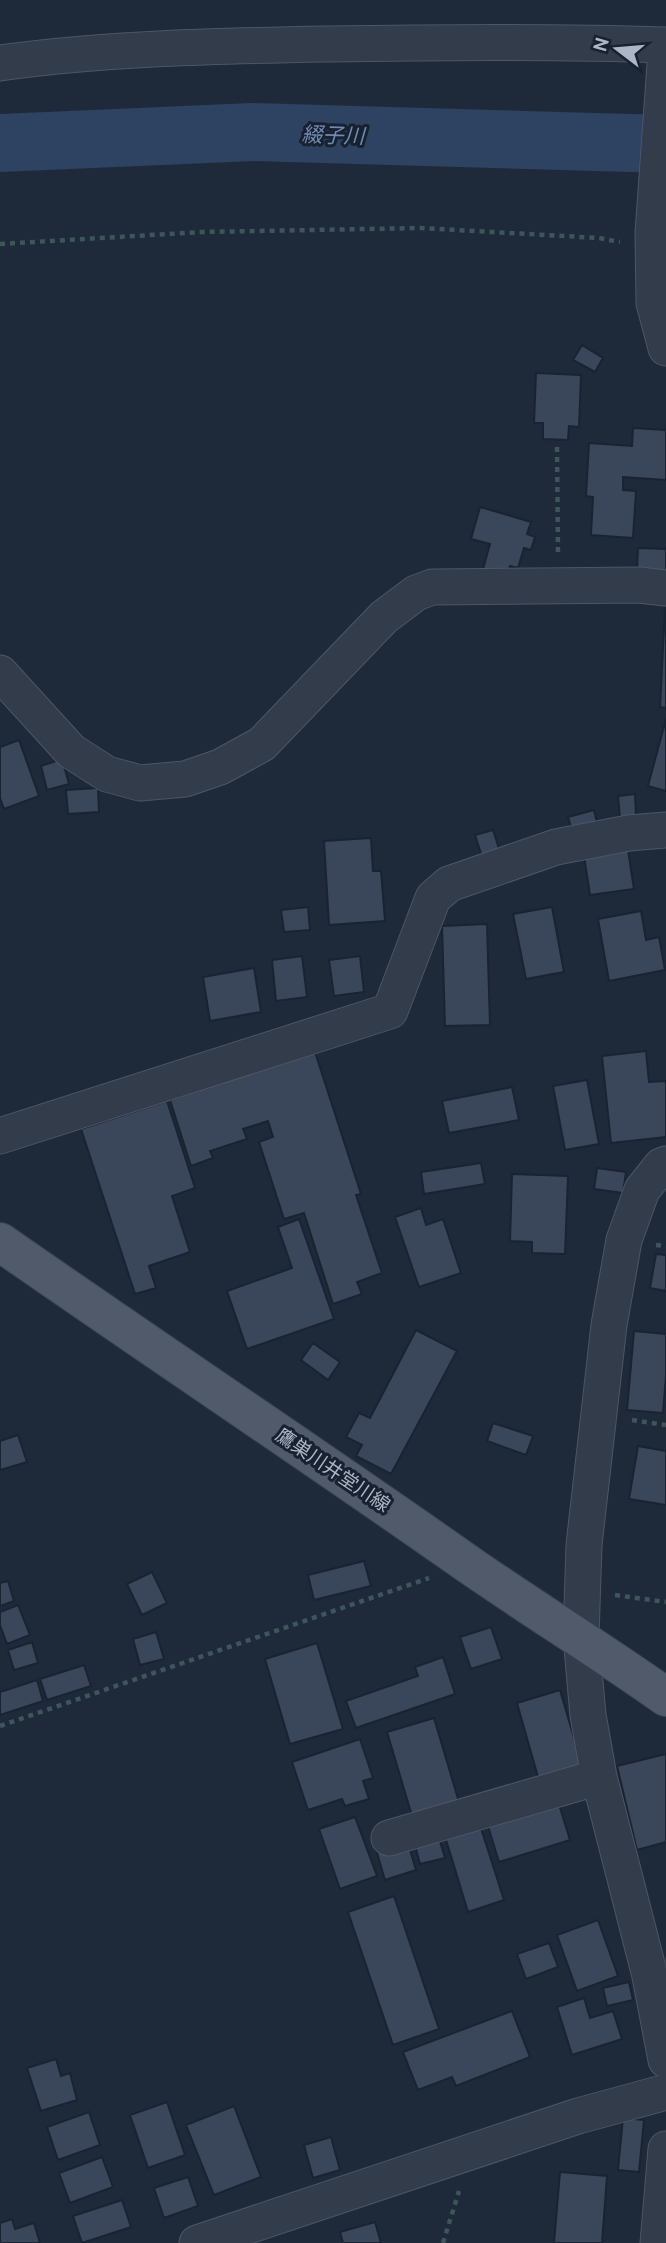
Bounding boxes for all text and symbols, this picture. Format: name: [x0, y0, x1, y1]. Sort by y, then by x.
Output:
north arrow: [582, 14, 652, 84]
text: N: [588, 35, 614, 54]
water label: 綴子川: [301, 121, 367, 149]
street label: 鷹巣川井堂川線: [271, 1423, 395, 1517]

